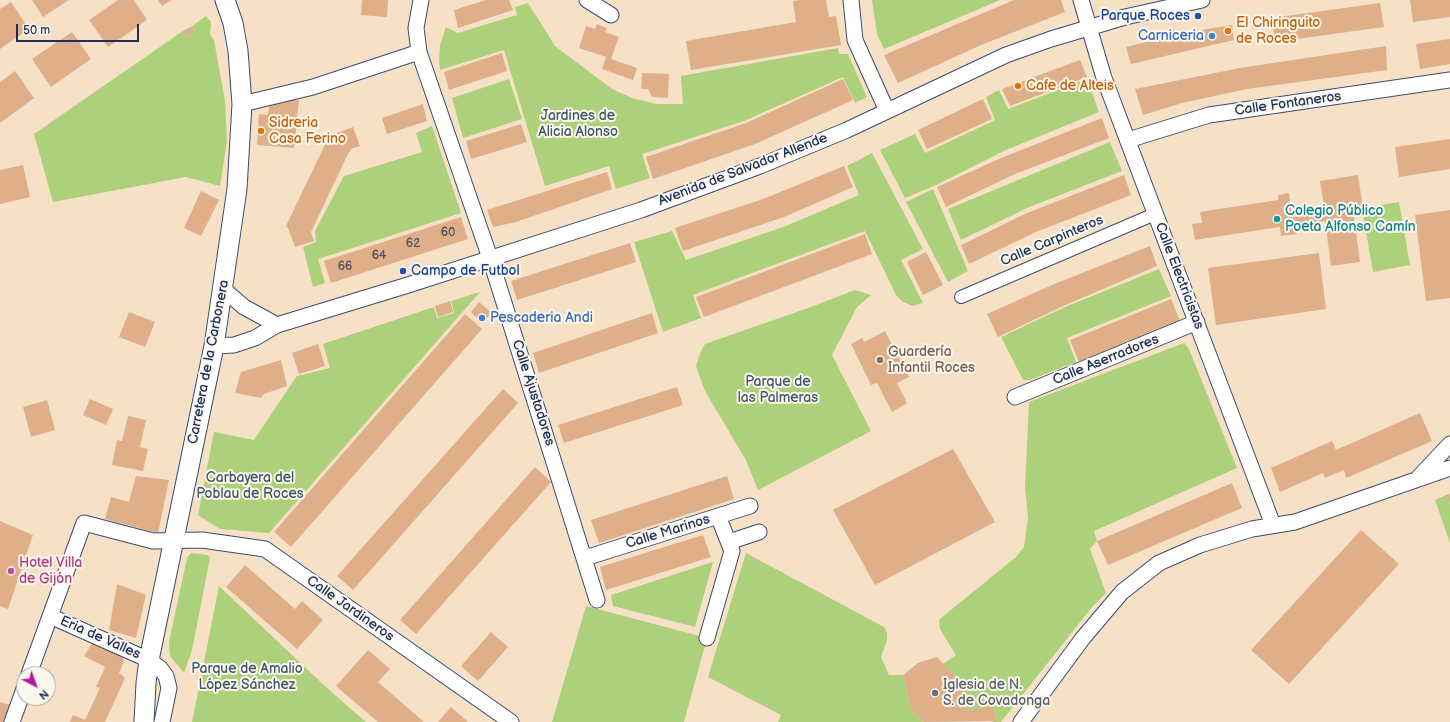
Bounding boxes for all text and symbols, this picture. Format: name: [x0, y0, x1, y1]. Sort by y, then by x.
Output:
place label: Parque Roces: [1100, 8, 1190, 24]
marker: Parque Roces: [1193, 11, 1203, 21]
place label: El Chiringuito de Roces: [1236, 15, 1320, 48]
scale bar: [18, 16, 141, 42]
text: 50 m: [23, 23, 50, 38]
marker: El Chiringuito de Roces: [1223, 26, 1233, 36]
place label: Carniceria: [1138, 28, 1204, 44]
marker: Carniceria: [1207, 31, 1217, 41]
place label: Cafe de Alteis: [1026, 78, 1114, 94]
marker: Cafe de Alteis: [1013, 81, 1023, 91]
street label: Calle Fontaneros: [1234, 88, 1342, 120]
park label: Jardines de Alicia Alonso: [538, 108, 618, 140]
place label: Sidreria Casa Ferino: [269, 115, 346, 148]
marker: Sidreria Casa Ferino: [256, 126, 266, 136]
street label: Avenida de Salvador Allende: [656, 130, 830, 210]
place label: Colegio Público Poeta Alfonso Camín: [1285, 203, 1416, 236]
street label: Calle Carpinteros: [998, 212, 1106, 270]
marker: Colegio Público Poeta Alfonso Camín: [1272, 214, 1282, 224]
street label: Calle Electricistas: [1151, 220, 1207, 332]
house number: 60: [441, 226, 455, 240]
house number: 62: [406, 237, 420, 251]
house number: 64: [372, 249, 386, 263]
house number: 66: [338, 260, 352, 274]
place label: Campo de Futbol: [411, 263, 520, 279]
marker: Campo de Futbol: [398, 266, 408, 276]
street label: Carretera de la Carbonera: [185, 278, 233, 446]
place label: Pescaderia Andi: [490, 310, 593, 326]
marker: Pescaderia Andi: [477, 313, 487, 323]
street label: Calle Aserradores: [1050, 331, 1162, 389]
street label: Calle Ajustadores: [508, 338, 558, 448]
place label: Guardería Infantil Roces: [888, 344, 975, 376]
marker: Guardería Infantil Roces: [875, 355, 885, 365]
park label: Parque de las Palmeras: [738, 374, 818, 406]
park label: Carbayera del Poblau de Roces: [196, 470, 304, 502]
street label: Calle Marinos: [624, 511, 712, 553]
place label: Hotel Villa de Gijón: [19, 555, 82, 588]
marker: Hotel Villa de Gijón: [6, 566, 16, 576]
street label: Calle Jardineros: [303, 573, 397, 645]
street label: Eria de Valles: [57, 613, 143, 663]
park label: Parque de Amalio López Sánchez: [191, 661, 303, 694]
north arrow: [16, 666, 56, 706]
place label: Iglesia de N. S. de Covadonga: [943, 677, 1050, 710]
text: N: [36, 687, 51, 702]
marker: Iglesia de N. S. de Covadonga: [930, 688, 940, 698]

